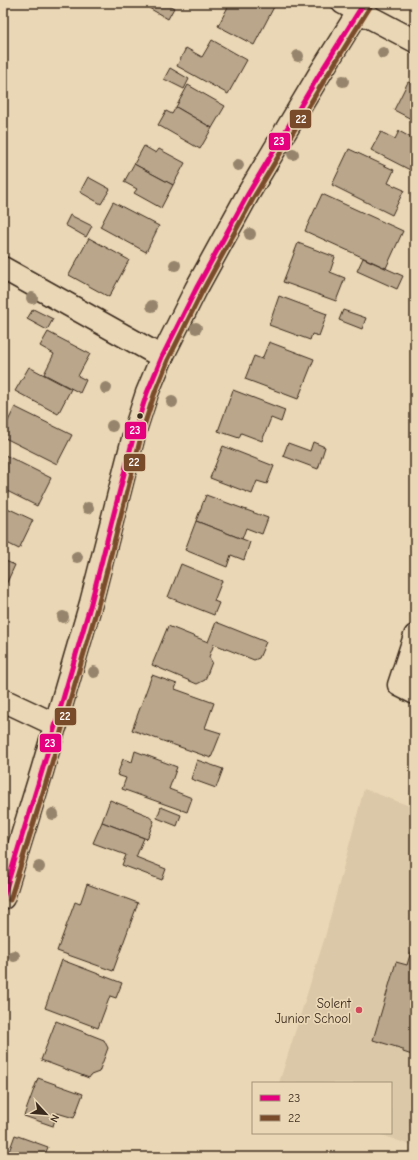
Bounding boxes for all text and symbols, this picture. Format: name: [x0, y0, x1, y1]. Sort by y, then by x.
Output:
line badge: 22: [289, 109, 312, 129]
text: 22: [296, 113, 307, 126]
line badge: 23: [268, 132, 291, 151]
text: 23: [274, 135, 284, 148]
unlabelled marker: [135, 411, 145, 421]
line badge: 23: [124, 421, 147, 440]
text: 23: [130, 424, 140, 437]
line badge: 22: [123, 453, 146, 472]
text: 22: [129, 456, 140, 469]
line badge: 22: [54, 707, 77, 726]
text: 22: [60, 710, 71, 723]
line badge: 23: [39, 733, 62, 753]
text: 23: [45, 737, 55, 750]
place label: Solent Junior School: [275, 996, 352, 1026]
marker: Solent Junior School: [354, 1005, 364, 1015]
legend: [252, 1082, 392, 1134]
text: 23: [288, 1091, 300, 1105]
north arrow: [26, 1094, 66, 1134]
text: 22: [288, 1111, 301, 1125]
text: N: [47, 1112, 62, 1124]

